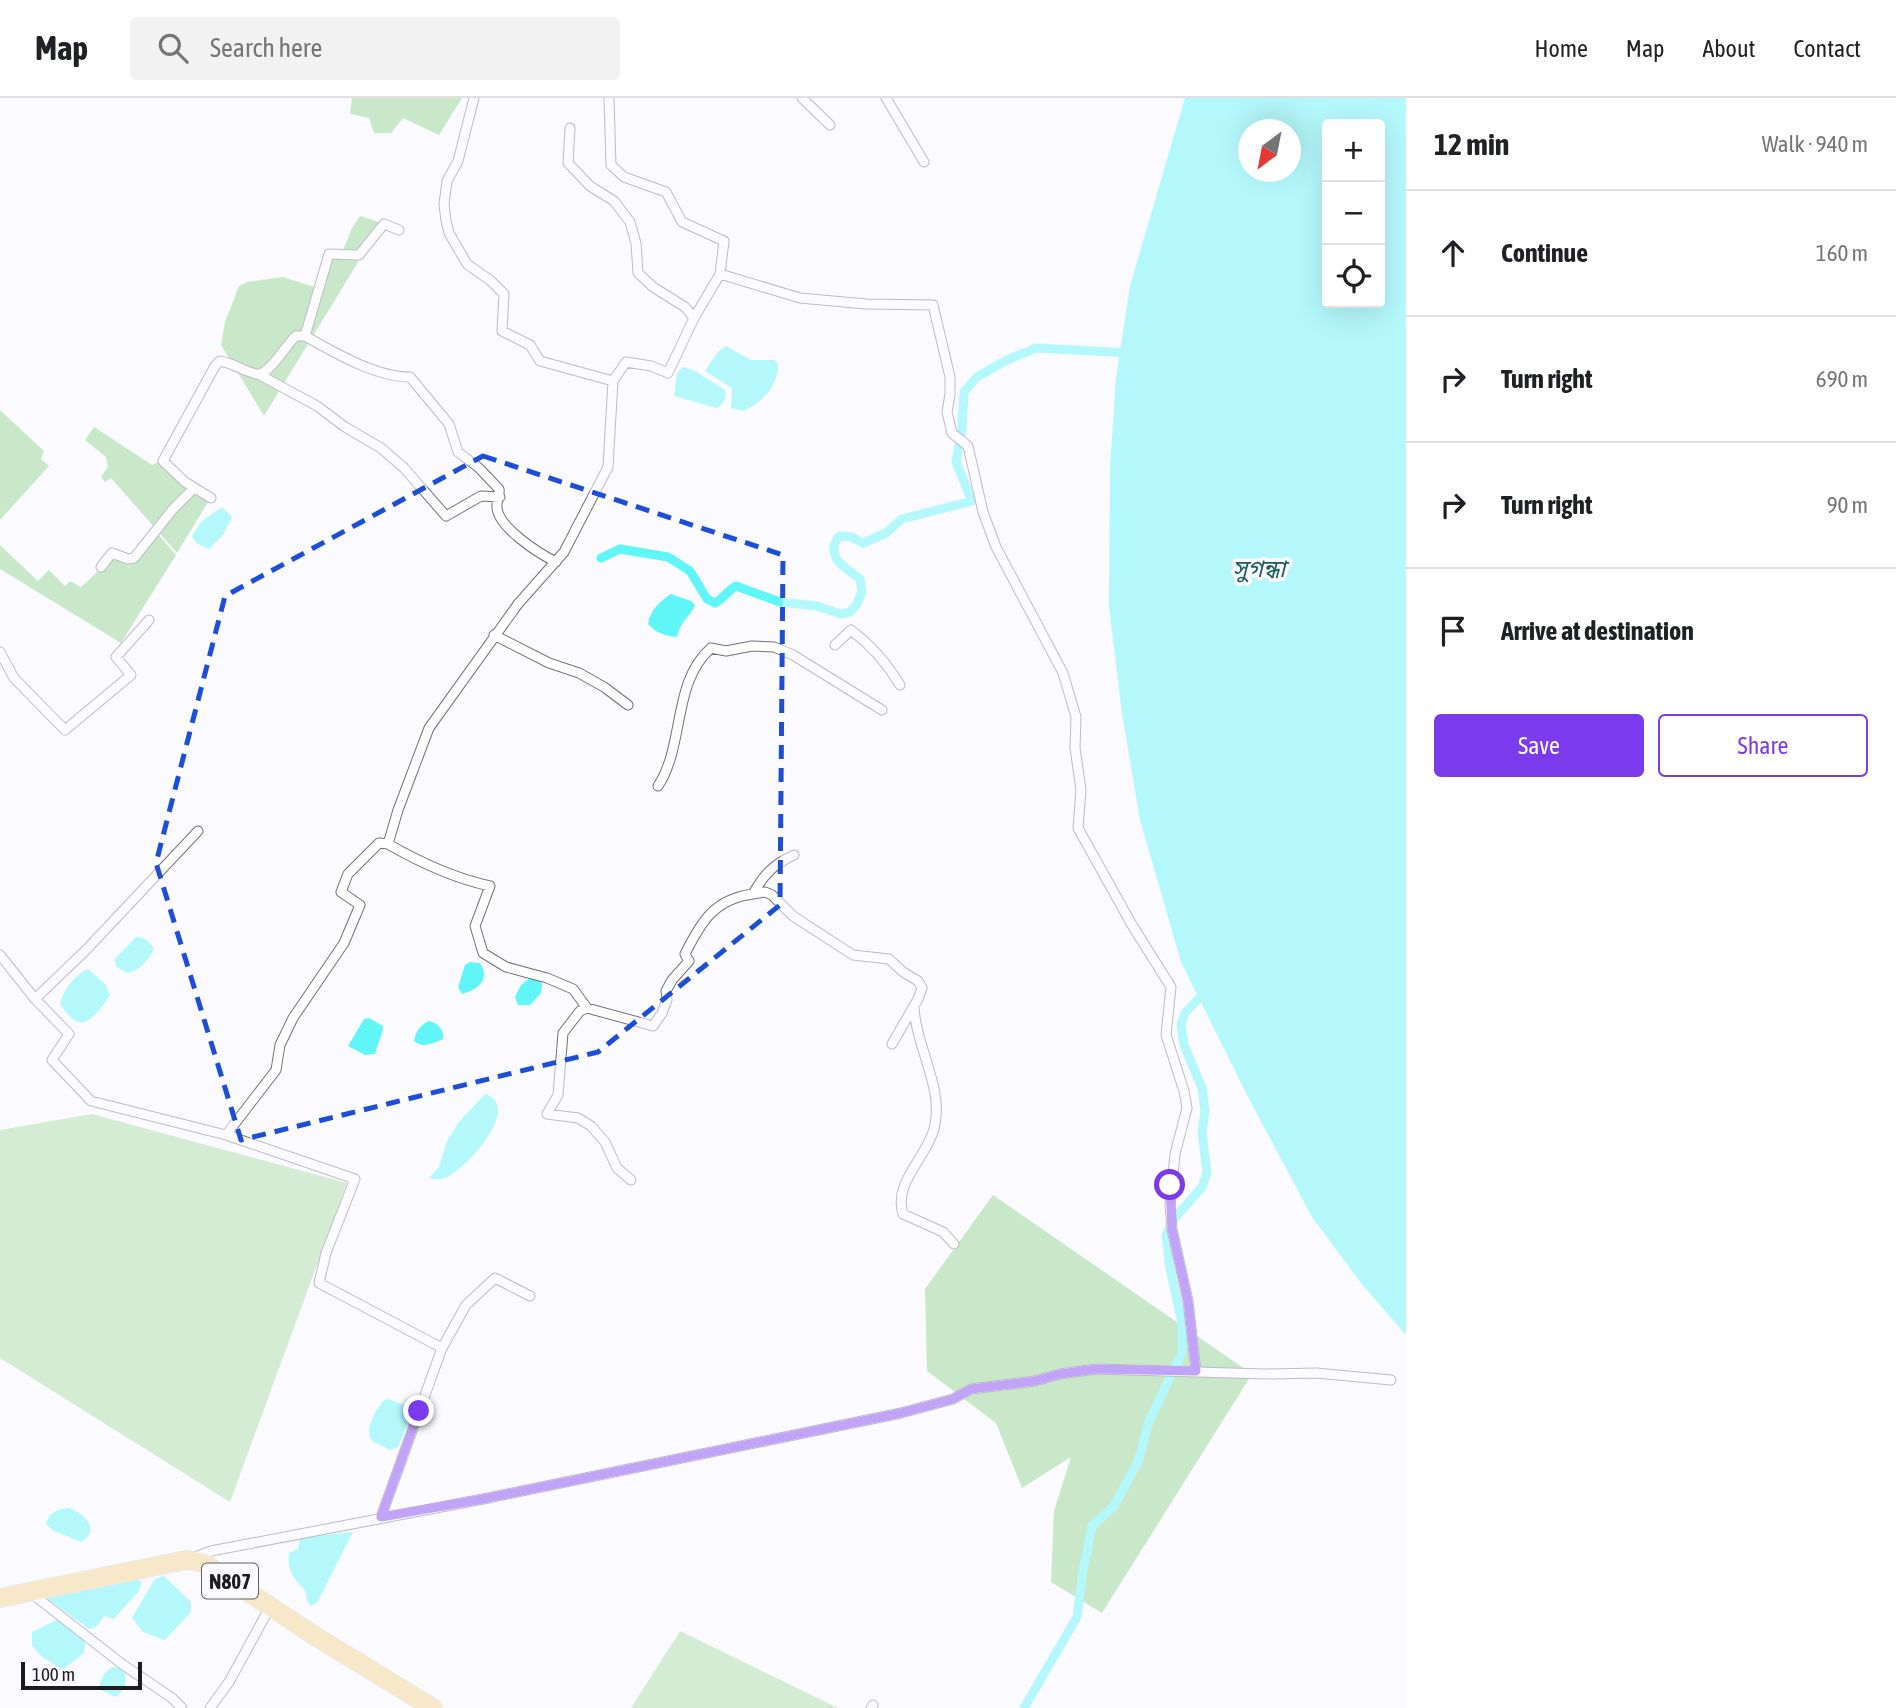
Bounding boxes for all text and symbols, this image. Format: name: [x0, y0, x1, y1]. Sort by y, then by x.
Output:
search box: [130, 17, 620, 80]
text: Map: [35, 29, 88, 67]
icon: search: [154, 29, 192, 67]
text: Search here: [210, 33, 322, 63]
text: Home: [1534, 35, 1588, 62]
text: Map: [1626, 35, 1664, 62]
text: About: [1702, 35, 1755, 62]
text: Contact: [1793, 35, 1861, 62]
north arrow: [1238, 119, 1301, 182]
map controls: [1322, 119, 1385, 308]
button: +: [1322, 119, 1385, 182]
text: 12 min: [1434, 127, 1509, 161]
text: Walk · 940 m: [1762, 131, 1868, 157]
button: −: [1322, 182, 1385, 245]
icon: ahead: [1434, 234, 1472, 272]
text: Continue: [1501, 238, 1588, 268]
text: 160 m: [1816, 240, 1868, 266]
button: locate: [1322, 245, 1385, 308]
icon: right: [1434, 360, 1472, 398]
text: Turn right: [1501, 364, 1592, 394]
text: 690 m: [1816, 366, 1868, 392]
icon: right: [1434, 486, 1472, 524]
text: Turn right: [1501, 490, 1592, 520]
text: 90 m: [1827, 492, 1868, 518]
water label: সুগন্ধা: [1233, 555, 1290, 583]
icon: arrive: [1434, 612, 1472, 650]
text: Arrive at destination: [1501, 616, 1694, 646]
button: Save: [1434, 714, 1644, 777]
button: Share: [1658, 714, 1868, 777]
route start: [1154, 1169, 1185, 1200]
route end: [403, 1395, 434, 1426]
road number: N807: [202, 1564, 258, 1598]
scale bar: [21, 1659, 142, 1691]
text: 100 m: [32, 1663, 75, 1685]

